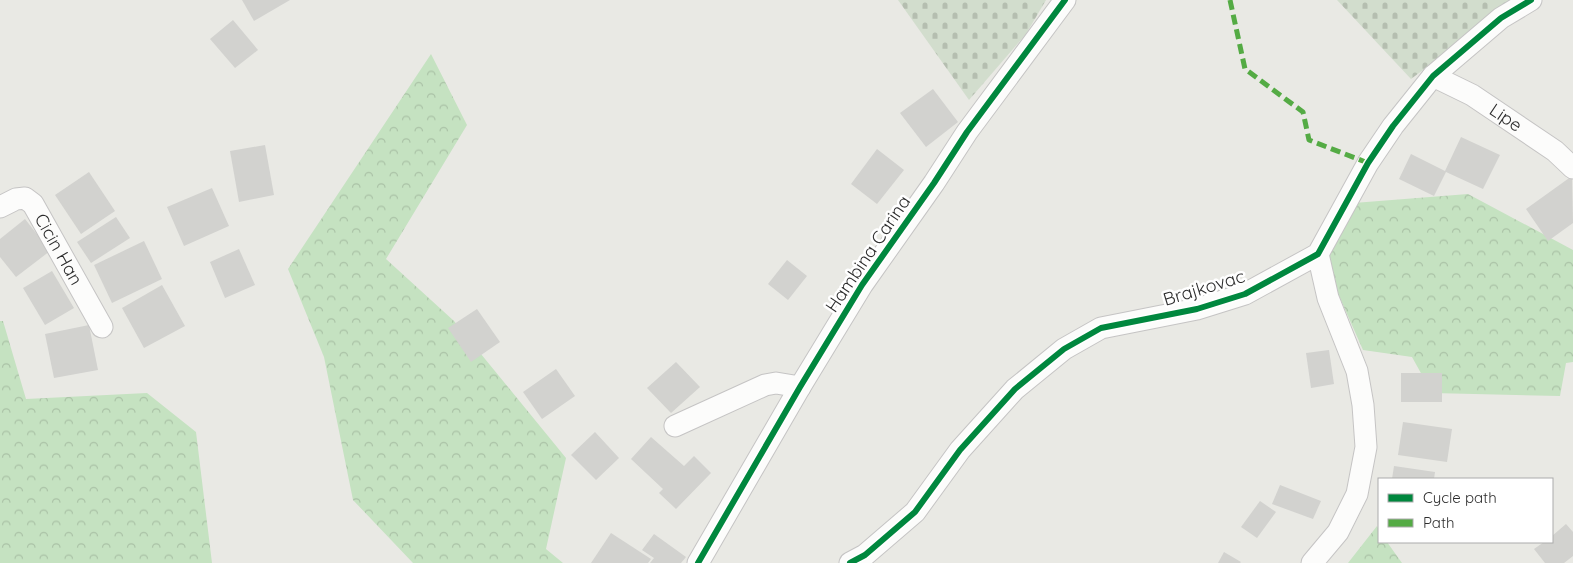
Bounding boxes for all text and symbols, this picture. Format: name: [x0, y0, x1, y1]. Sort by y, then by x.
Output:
street label: Lipe: [1485, 98, 1527, 136]
street label: Hambina Carina: [820, 191, 915, 317]
street label: Cicin Han: [30, 209, 88, 289]
street label: Brajkovac: [1160, 264, 1247, 311]
legend: [1378, 478, 1553, 543]
text: Cycle path: [1423, 488, 1497, 507]
text: Path: [1423, 513, 1455, 532]

